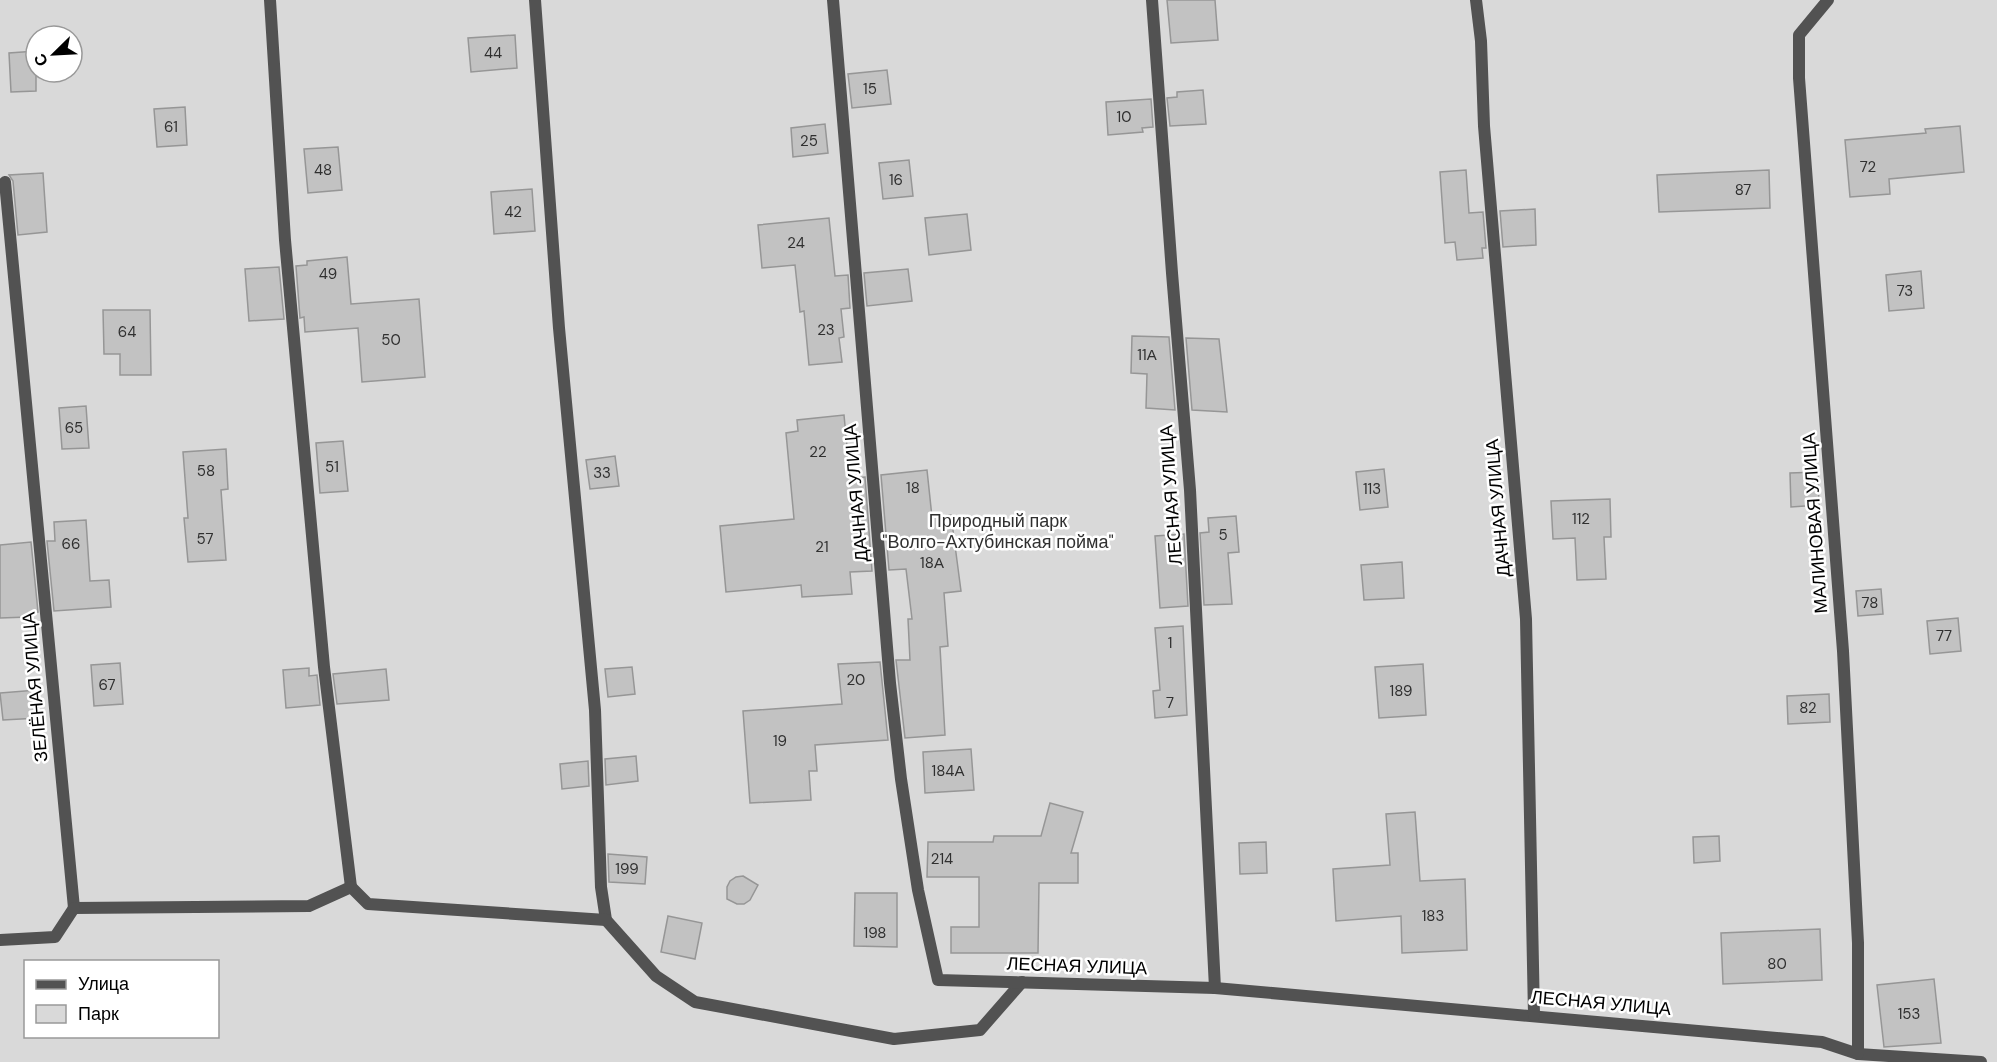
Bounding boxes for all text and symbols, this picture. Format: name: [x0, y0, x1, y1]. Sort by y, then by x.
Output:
north arrow: [24, 24, 84, 84]
house number: 44: [484, 43, 502, 63]
text: С: [29, 50, 53, 69]
house number: 15: [863, 79, 877, 99]
house number: 10: [1117, 107, 1131, 127]
house number: 61: [164, 117, 178, 137]
house number: 25: [800, 131, 818, 151]
house number: 72: [1860, 157, 1876, 177]
house number: 48: [314, 160, 332, 180]
house number: 16: [889, 170, 903, 190]
house number: 87: [1735, 180, 1751, 200]
house number: 42: [504, 202, 522, 222]
house number: 24: [787, 233, 805, 253]
house number: 49: [319, 264, 337, 284]
house number: 73: [1897, 281, 1913, 301]
house number: 23: [817, 320, 835, 340]
house number: 64: [118, 322, 136, 342]
house number: 50: [381, 330, 401, 350]
house number: 11А: [1137, 345, 1157, 365]
house number: 65: [65, 418, 83, 438]
street label: ДАЧНАЯ УЛИЦА: [838, 423, 874, 563]
street label: ЛЕСНАЯ УЛИЦА: [1154, 424, 1188, 566]
street label: МАЛИНОВАЯ УЛИЦА: [1797, 432, 1833, 614]
street label: ДАЧНАЯ УЛИЦА: [1480, 438, 1516, 578]
house number: 22: [809, 442, 827, 462]
house number: 51: [325, 457, 339, 477]
house number: 58: [197, 461, 215, 481]
house number: 33: [593, 463, 611, 483]
house number: 18: [906, 478, 920, 498]
house number: 113: [1363, 479, 1381, 499]
park label: Природный парк "Волго-Ахтубинская пойма": [882, 509, 1114, 554]
house number: 112: [1572, 509, 1590, 529]
house number: 5: [1218, 525, 1228, 545]
house number: 57: [197, 529, 213, 549]
house number: 66: [62, 534, 80, 554]
house number: 21: [815, 537, 829, 557]
house number: 18А: [920, 553, 944, 573]
house number: 78: [1862, 593, 1878, 613]
street label: ЗЕЛЁНАЯ УЛИЦА: [16, 611, 54, 763]
house number: 77: [1936, 626, 1952, 646]
house number: 1: [1168, 633, 1172, 653]
house number: 20: [847, 670, 865, 690]
house number: 67: [98, 675, 116, 695]
house number: 189: [1390, 681, 1412, 701]
house number: 7: [1166, 693, 1174, 713]
house number: 82: [1799, 698, 1817, 718]
house number: 19: [773, 731, 787, 751]
house number: 184А: [932, 761, 964, 781]
house number: 214: [931, 849, 953, 869]
house number: 199: [615, 859, 639, 879]
house number: 183: [1422, 906, 1444, 926]
house number: 198: [864, 923, 886, 943]
street label: ЛЕСНАЯ УЛИЦА: [1006, 952, 1148, 980]
house number: 80: [1767, 954, 1787, 974]
legend: [24, 960, 219, 1038]
text: Улица: [78, 972, 130, 996]
street label: ЛЕСНАЯ УЛИЦА: [1530, 985, 1672, 1021]
text: Парк: [78, 1002, 119, 1026]
house number: 153: [1898, 1004, 1920, 1024]

